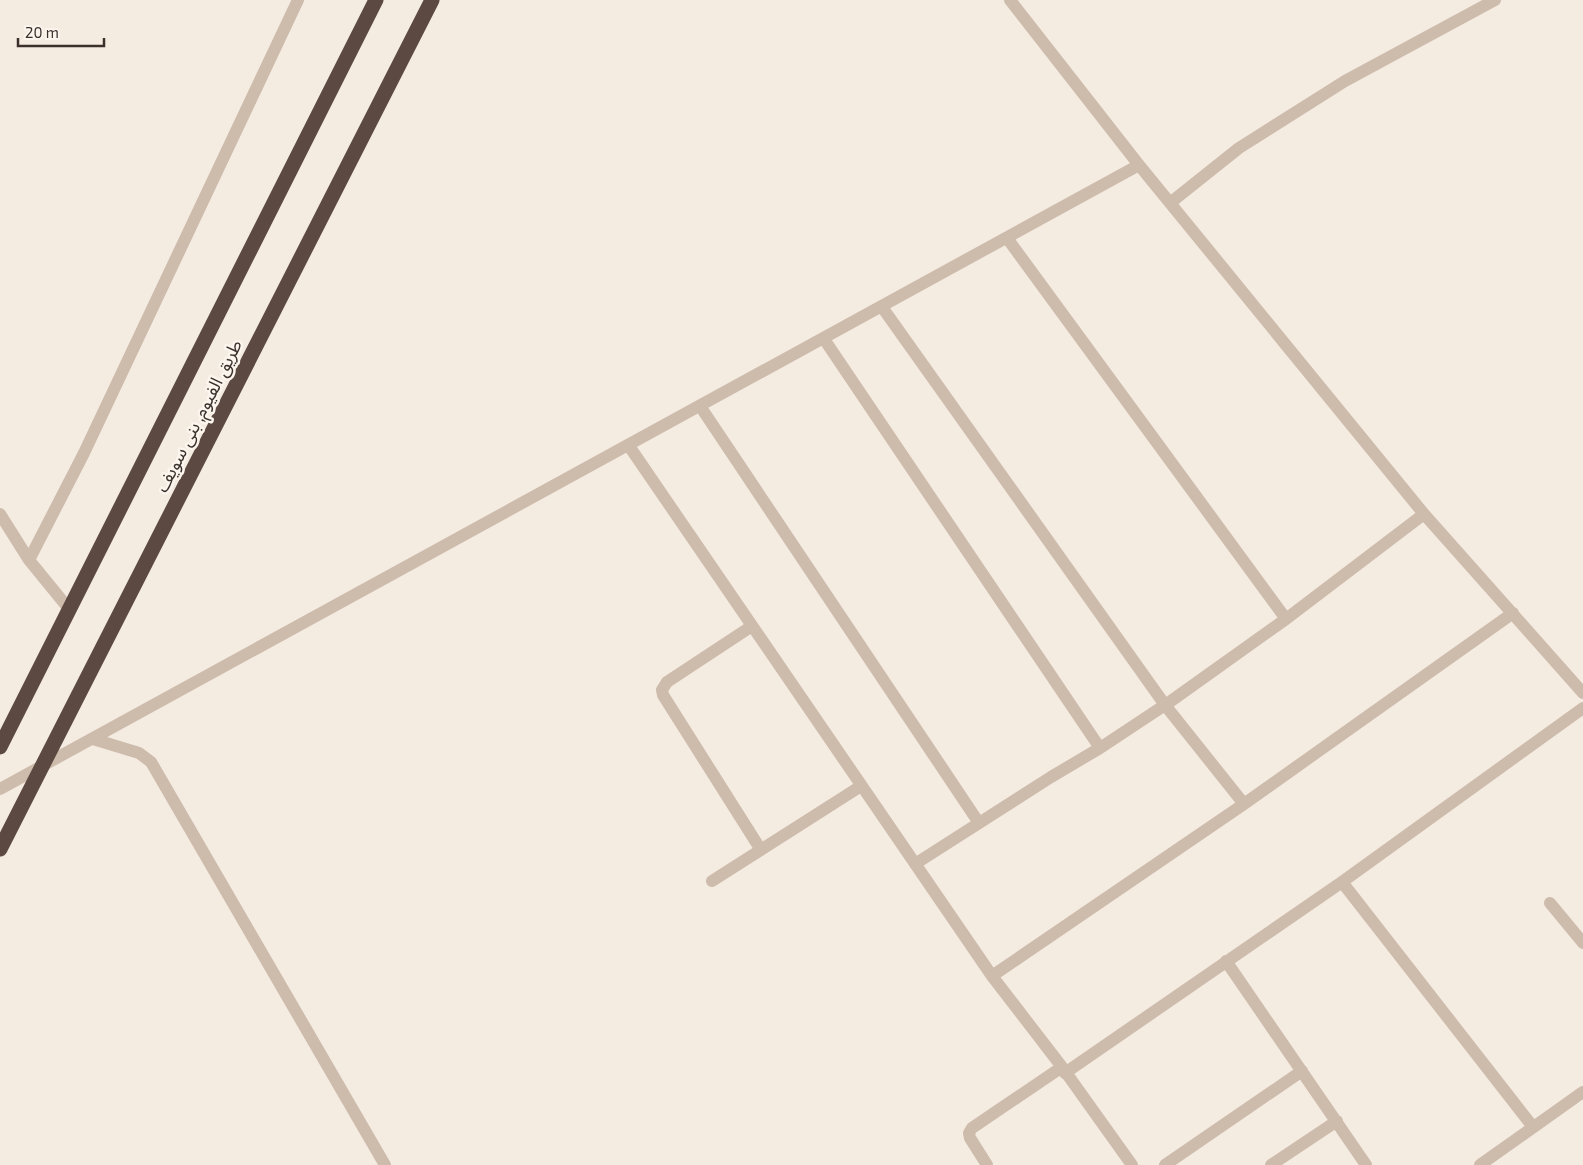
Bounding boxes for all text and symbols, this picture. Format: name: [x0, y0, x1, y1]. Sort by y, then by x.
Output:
scale bar: [18, 15, 104, 47]
text: 20 m: [25, 23, 59, 41]
street label: طريق الفيوم, بنى سويف: [150, 335, 250, 497]

